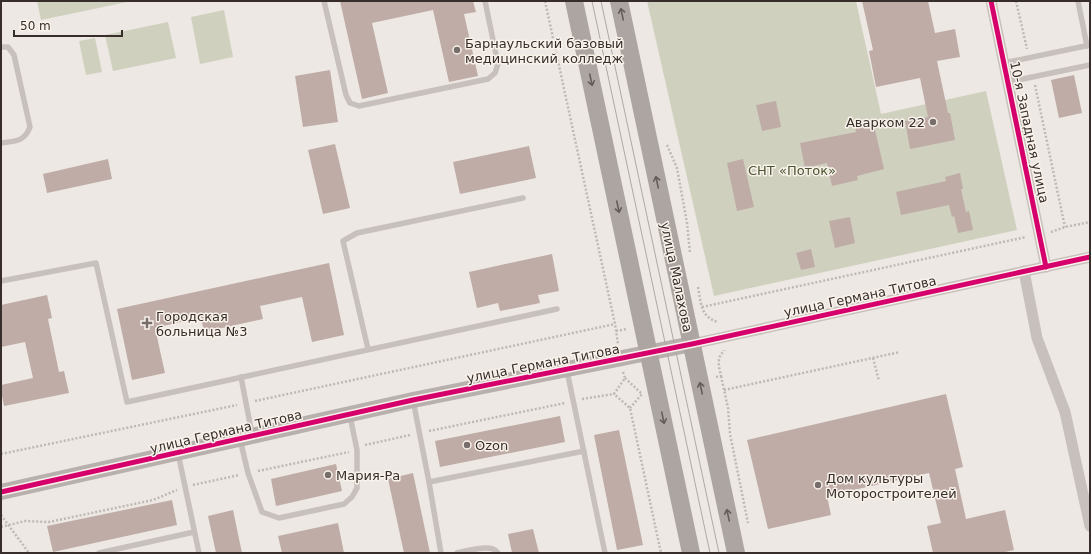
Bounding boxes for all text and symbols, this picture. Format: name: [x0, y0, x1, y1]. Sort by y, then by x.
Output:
one-way arrow: [617, 8, 625, 21]
scale bar: [14, 12, 122, 38]
text: 50 m: [20, 19, 51, 33]
place label: Барнаульский базовый медицинский колледж: [465, 36, 624, 66]
marker: Барнаульский базовый медицинский колледж: [452, 45, 462, 55]
street label: 10-я Западная улица: [1007, 60, 1052, 204]
one-way arrow: [588, 73, 596, 86]
place label: Аварком 22: [846, 115, 925, 130]
marker: Аварком 22: [928, 117, 938, 127]
park label: СНТ «Поток»: [748, 163, 836, 178]
one-way arrow: [653, 176, 661, 189]
one-way arrow: [615, 201, 623, 214]
street label: улица Малахова: [658, 221, 696, 334]
street label: улица Германа Титова: [782, 273, 938, 320]
place label: Городская больница №3: [156, 309, 248, 339]
marker: Городская больница №3: [141, 317, 153, 329]
street label: улица Германа Титова: [465, 341, 621, 386]
one-way arrow: [697, 382, 705, 395]
street label: улица Германа Титова: [149, 407, 304, 456]
one-way arrow: [660, 411, 668, 424]
place label: Ozon: [475, 438, 508, 453]
marker: Ozon: [462, 440, 472, 450]
place label: Мария-Ра: [336, 468, 400, 483]
marker: Мария-Ра: [323, 470, 333, 480]
place label: Дом культуры Моторостроителей: [826, 471, 957, 501]
marker: Дом культуры Моторостроителей: [813, 480, 823, 490]
one-way arrow: [724, 509, 732, 522]

